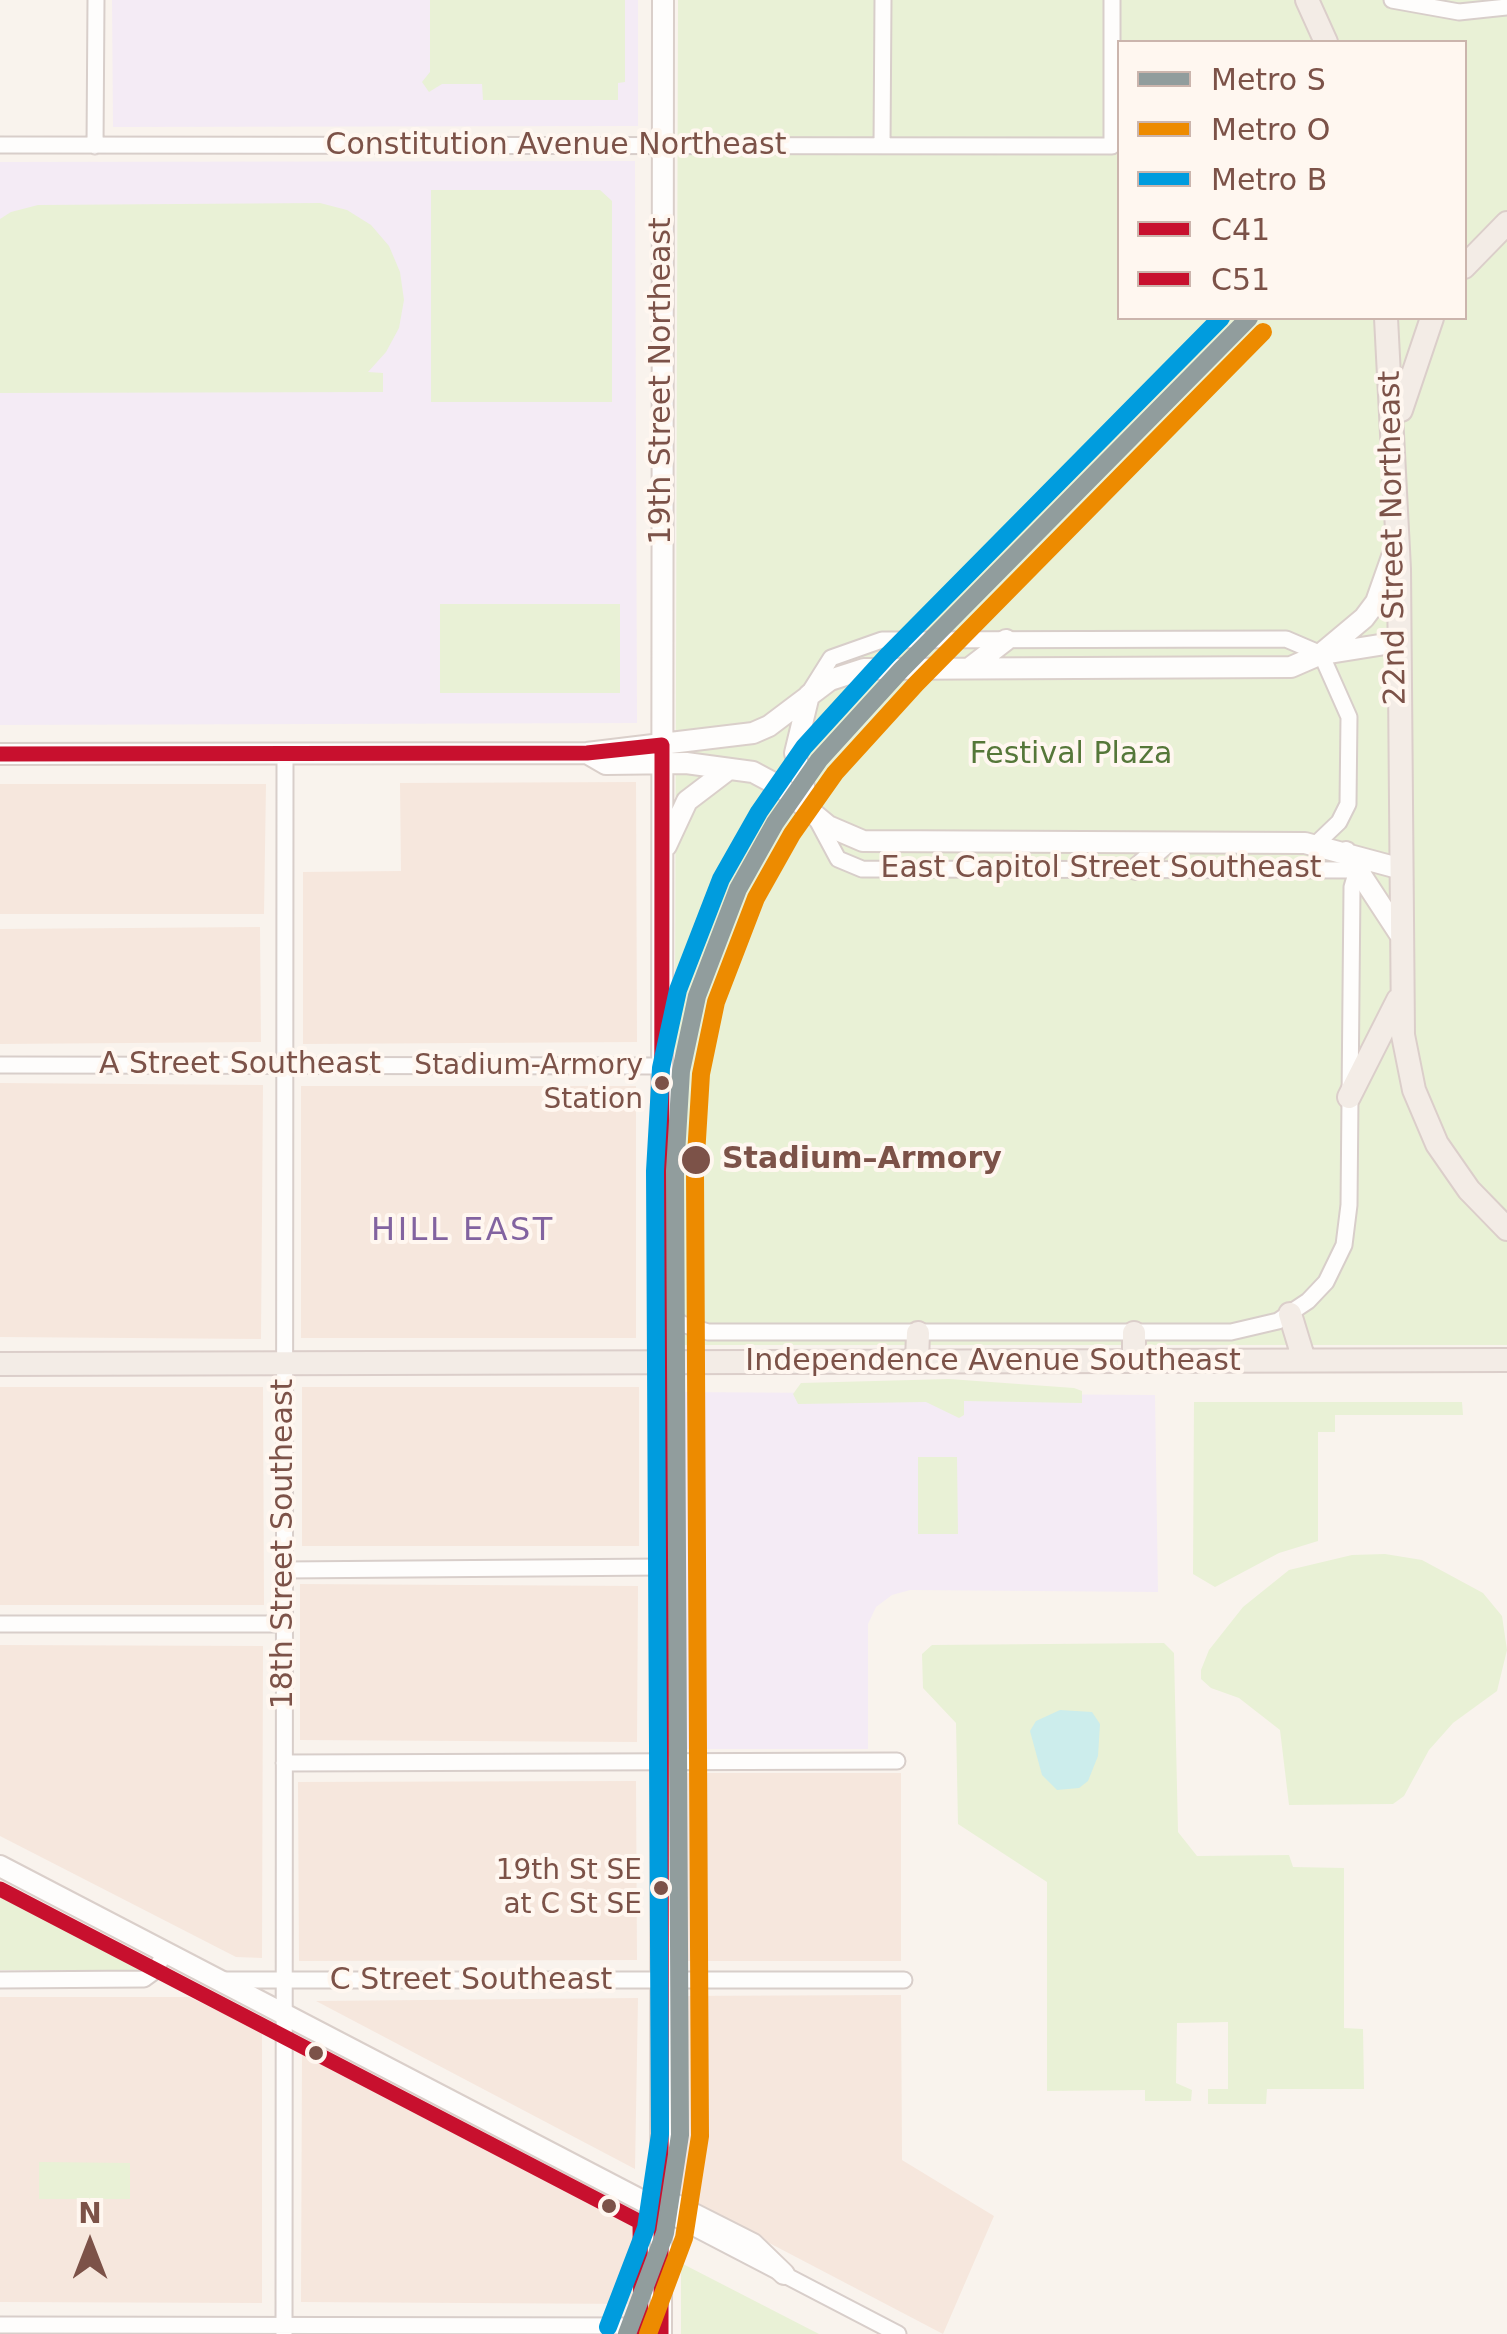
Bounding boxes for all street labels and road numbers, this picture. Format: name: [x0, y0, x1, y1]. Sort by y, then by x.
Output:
street label: Constitution Avenue Northeast: [326, 128, 786, 164]
street label: 19th Street Northeast: [644, 217, 680, 545]
street label: 22nd Street Northeast: [1373, 370, 1415, 706]
street label: East Capitol Street Southeast: [880, 851, 1322, 887]
street label: A Street Southeast: [99, 1047, 381, 1083]
street label: Independence Avenue Southeast: [745, 1344, 1241, 1380]
street label: 18th Street Southeast: [266, 1379, 302, 1709]
street label: C Street Southeast: [330, 1963, 612, 1999]

